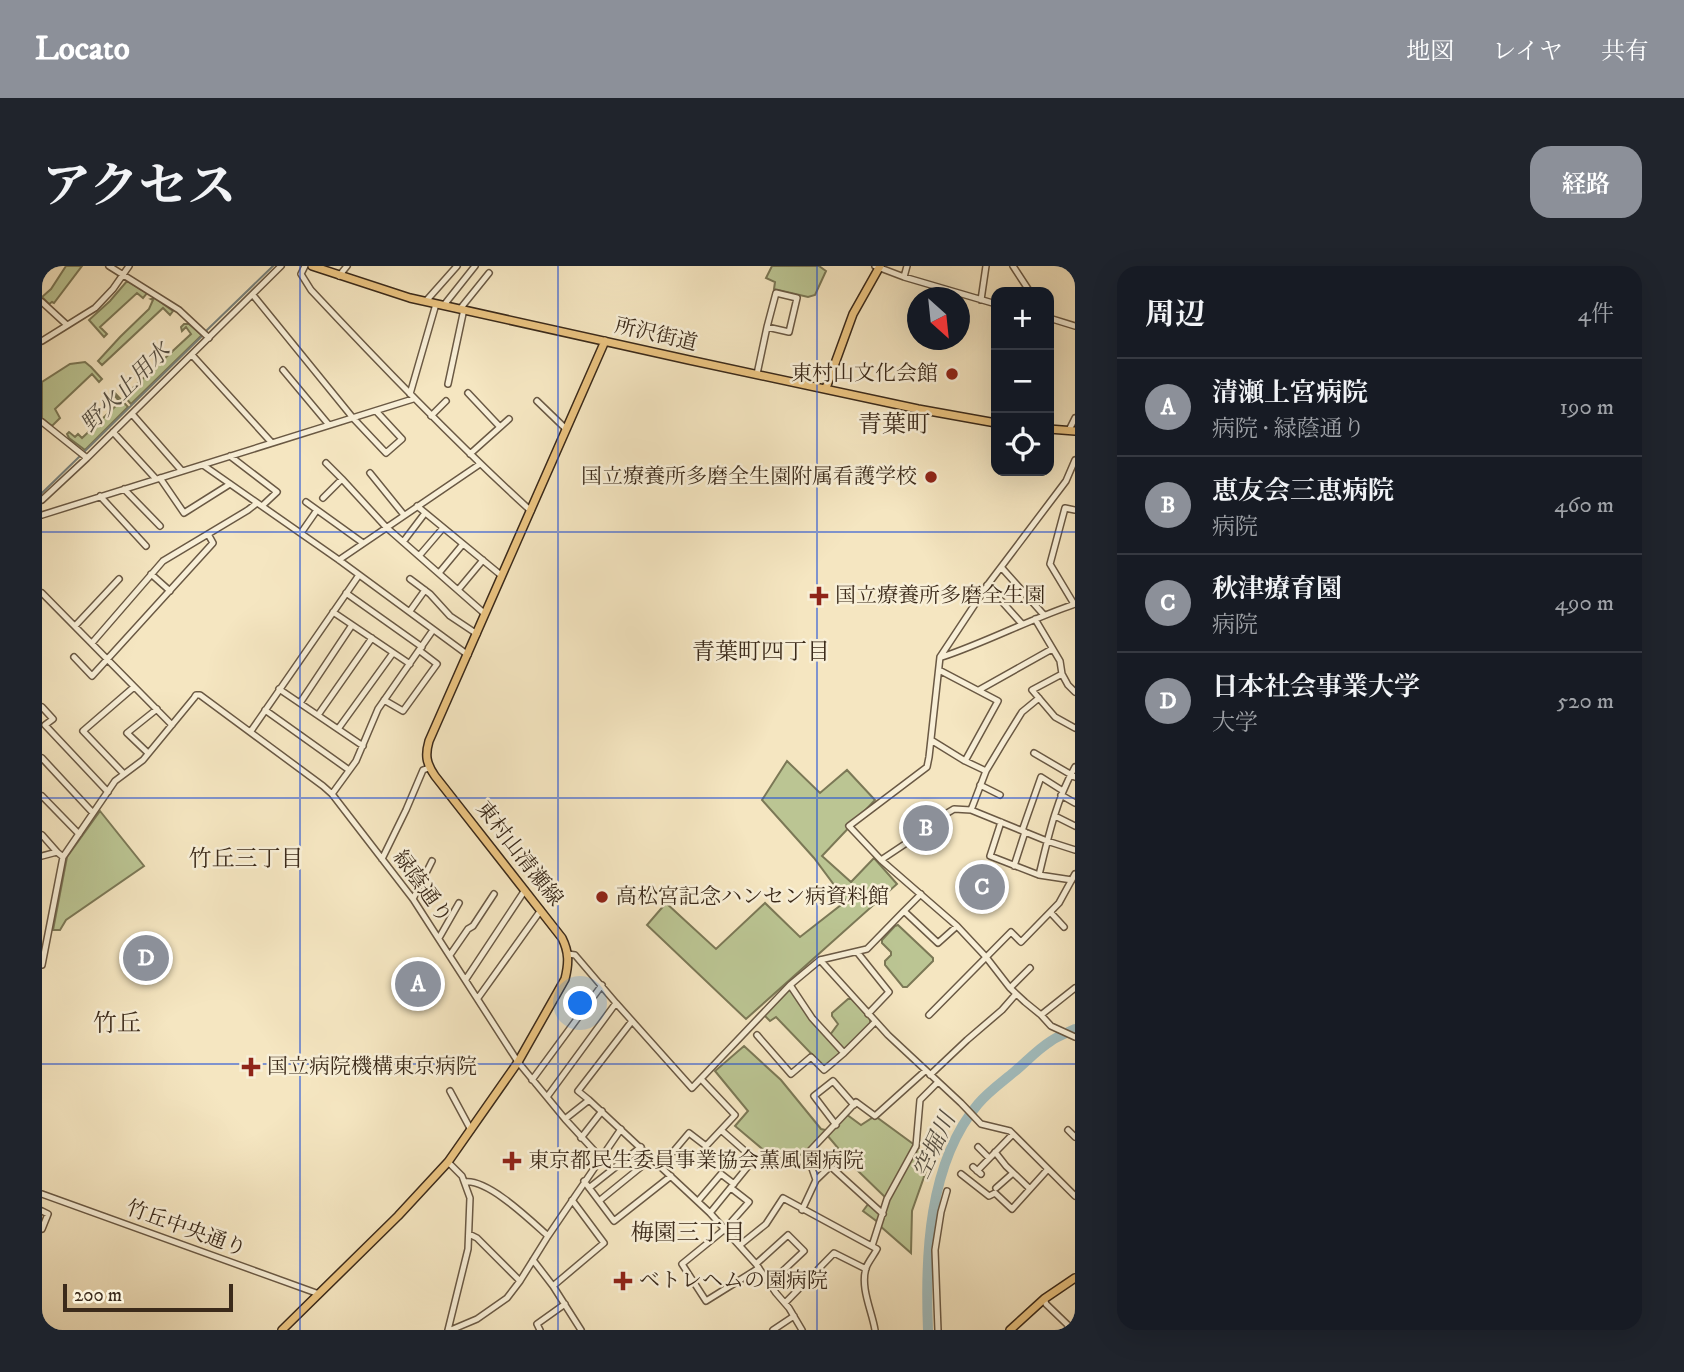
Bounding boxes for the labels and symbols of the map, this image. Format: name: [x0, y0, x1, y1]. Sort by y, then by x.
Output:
north arrow: [907, 287, 970, 350]
street label: 所沢街道: [612, 313, 700, 357]
water label: 野火止用水: [75, 336, 178, 439]
place label: 東村山文化会館: [791, 361, 938, 387]
marker: 東村山文化会館: [944, 366, 960, 382]
district label: 青葉町: [858, 410, 930, 440]
place label: 国立療養所多磨全生園附属看護学校: [581, 464, 917, 490]
marker: 国立療養所多磨全生園附属看護学校: [923, 469, 939, 485]
place label: 国立療養所多磨全生園: [835, 583, 1045, 609]
marker: 国立療養所多磨全生園: [809, 586, 829, 606]
district label: 青葉町四丁目: [692, 638, 830, 667]
street label: 東村山清瀬線: [470, 796, 568, 912]
pin: B: [903, 802, 949, 854]
district label: 竹丘三丁目: [189, 845, 304, 874]
street label: 緑蔭通り: [387, 845, 457, 929]
pin: C: [959, 861, 1005, 913]
place label: 高松宮記念ハンセン病資料館: [616, 884, 889, 910]
marker: 高松宮記念ハンセン病資料館: [594, 889, 610, 905]
pin: D: [123, 932, 169, 984]
pin: A: [395, 958, 441, 1010]
your location: [563, 986, 597, 1020]
district label: 竹丘: [93, 1009, 141, 1039]
place label: 国立病院機構東京病院: [267, 1054, 477, 1080]
marker: 国立病院機構東京病院: [241, 1057, 261, 1077]
water label: 空堀川: [907, 1106, 964, 1183]
place label: 東京都民生委員事業協会薫風園病院: [528, 1148, 864, 1174]
marker: 東京都民生委員事業協会薫風園病院: [502, 1151, 522, 1171]
street label: 竹丘中央通り: [122, 1195, 250, 1263]
district label: 梅園三丁目: [631, 1219, 746, 1248]
place label: ベトレヘムの園病院: [639, 1268, 828, 1294]
marker: ベトレヘムの園病院: [613, 1271, 633, 1291]
scale bar: [63, 1281, 233, 1313]

